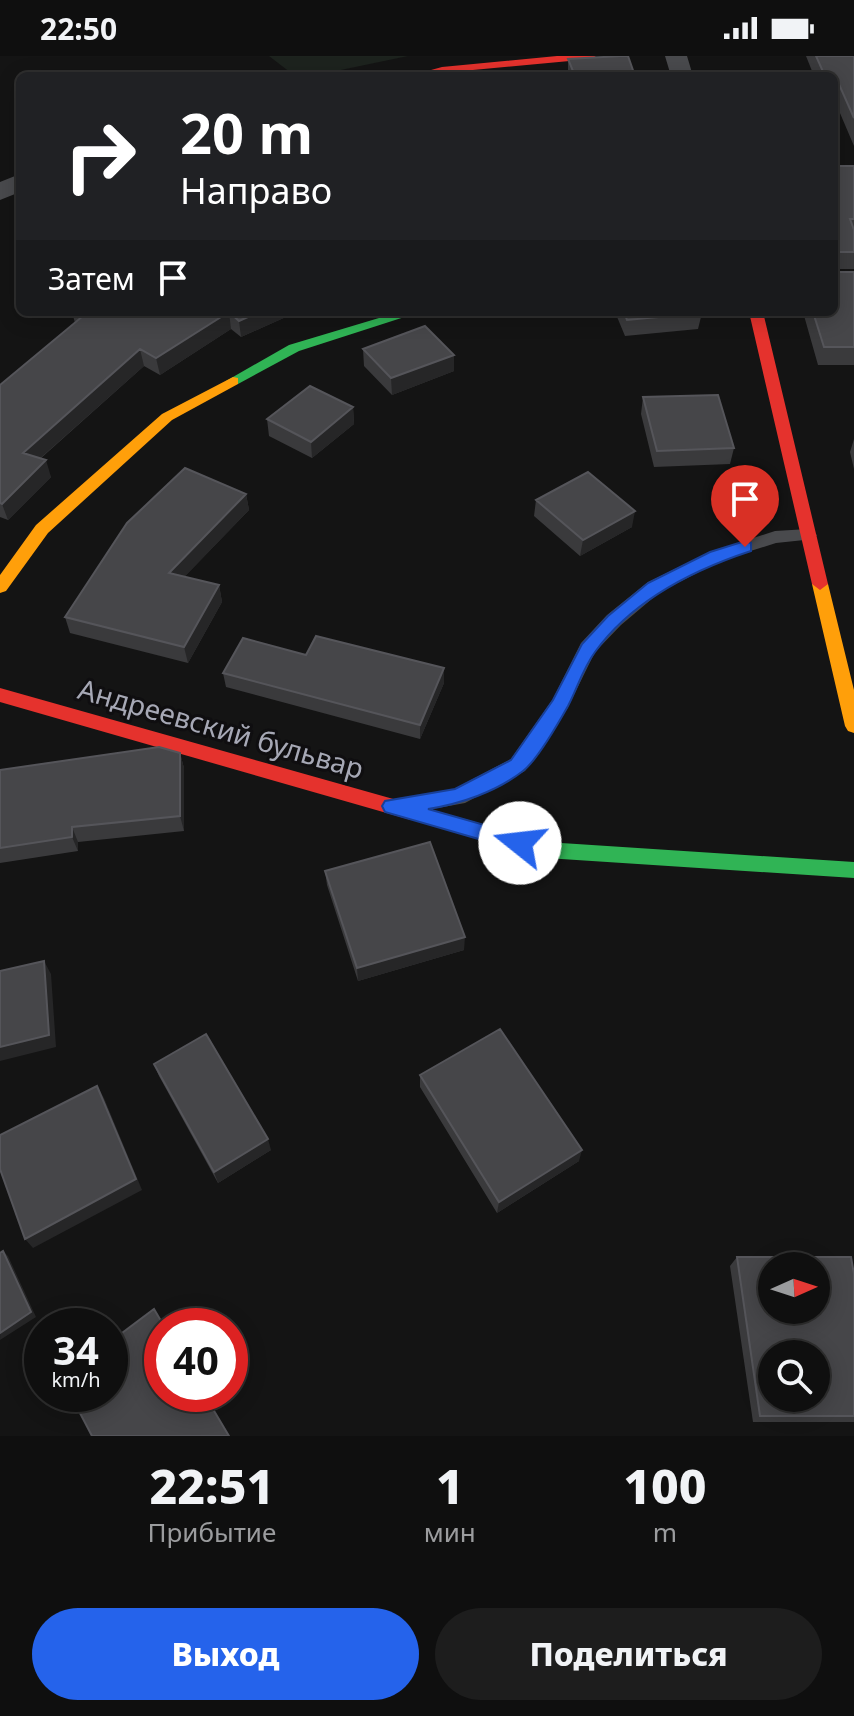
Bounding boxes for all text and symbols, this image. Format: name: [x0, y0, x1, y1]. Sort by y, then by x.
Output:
text: 22:50: [40, 8, 117, 49]
text: 20 m: [180, 94, 313, 170]
icon: right: [48, 104, 152, 208]
text: Направо: [180, 166, 332, 215]
icon: arrive: [151, 256, 195, 300]
text: Затем: [48, 258, 135, 299]
pin: [711, 465, 779, 547]
icon: arrive: [723, 477, 767, 521]
street label: Андреевский бульвар: [74, 669, 368, 787]
position arrow: [478, 801, 562, 885]
north arrow: [758, 1252, 830, 1324]
map controls: [758, 1252, 830, 1412]
speed limit sign: 40: [144, 1308, 248, 1412]
text: 34: [53, 1322, 99, 1377]
button: search: [758, 1340, 830, 1412]
text: km/h: [51, 1366, 101, 1393]
text: 22:51: [150, 1453, 274, 1518]
text: 1: [436, 1453, 464, 1518]
text: 100: [623, 1453, 707, 1518]
text: Прибытие: [147, 1514, 276, 1550]
text: мин: [424, 1514, 476, 1550]
text: m: [653, 1514, 677, 1550]
button: Выход: [32, 1608, 419, 1700]
button: Поделиться: [435, 1608, 822, 1700]

